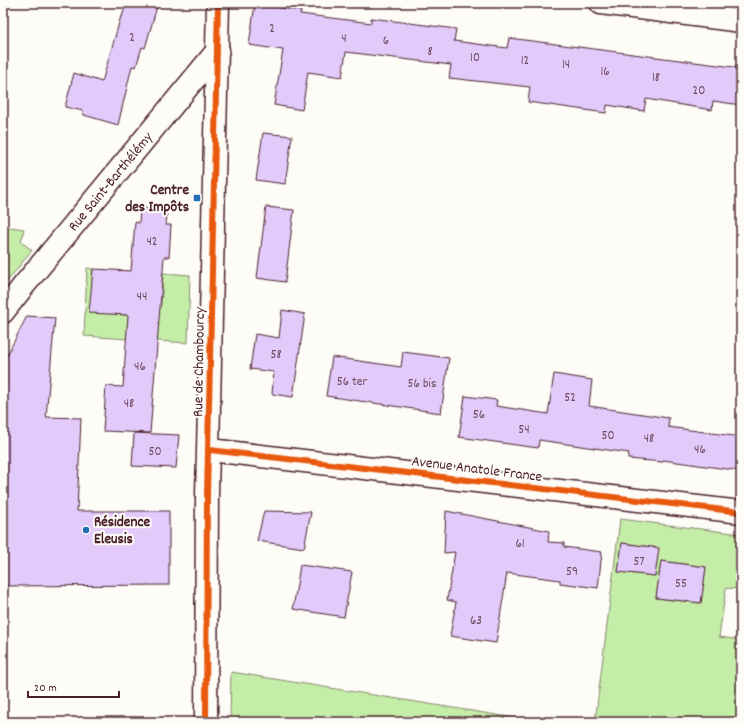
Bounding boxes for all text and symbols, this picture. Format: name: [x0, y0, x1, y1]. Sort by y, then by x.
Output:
house number: 2: [269, 20, 275, 39]
house number: 2: [129, 29, 135, 48]
house number: 4: [341, 30, 347, 49]
house number: 6: [383, 32, 389, 51]
house number: 8: [427, 43, 433, 62]
house number: 10: [470, 49, 480, 68]
house number: 12: [521, 52, 529, 71]
house number: 14: [562, 56, 570, 75]
house number: 16: [600, 63, 610, 82]
house number: 18: [652, 69, 660, 88]
house number: 20: [693, 82, 705, 101]
street label: Rue Saint-Barthélémy: [64, 127, 160, 237]
place label: Centre des Impôts: [125, 180, 189, 219]
marker: Centre des Impôts: [192, 193, 202, 203]
house number: 42: [146, 233, 158, 252]
house number: 44: [137, 288, 147, 307]
street label: Rue de Chambourcy: [188, 306, 212, 417]
house number: 58: [270, 346, 282, 365]
house number: 46: [134, 358, 146, 377]
house number: 56 ter: [337, 373, 368, 392]
house number: 56 bis: [408, 375, 436, 394]
house number: 52: [564, 389, 576, 408]
house number: 48: [124, 395, 134, 414]
house number: 56: [473, 406, 485, 425]
house number: 54: [518, 421, 530, 440]
house number: 50: [601, 427, 615, 446]
house number: 48: [644, 430, 654, 449]
house number: 46: [694, 441, 706, 460]
house number: 50: [148, 443, 162, 462]
street label: Avenue Anatole France: [410, 451, 544, 489]
place label: Résidence Eleusis: [94, 512, 150, 551]
marker: Résidence Eleusis: [81, 525, 91, 535]
house number: 61: [515, 535, 525, 554]
house number: 57: [634, 553, 645, 572]
house number: 59: [566, 563, 578, 582]
house number: 55: [675, 575, 687, 594]
house number: 63: [470, 612, 482, 631]
scale bar: [28, 673, 119, 699]
text: 20 m: [34, 680, 57, 697]

